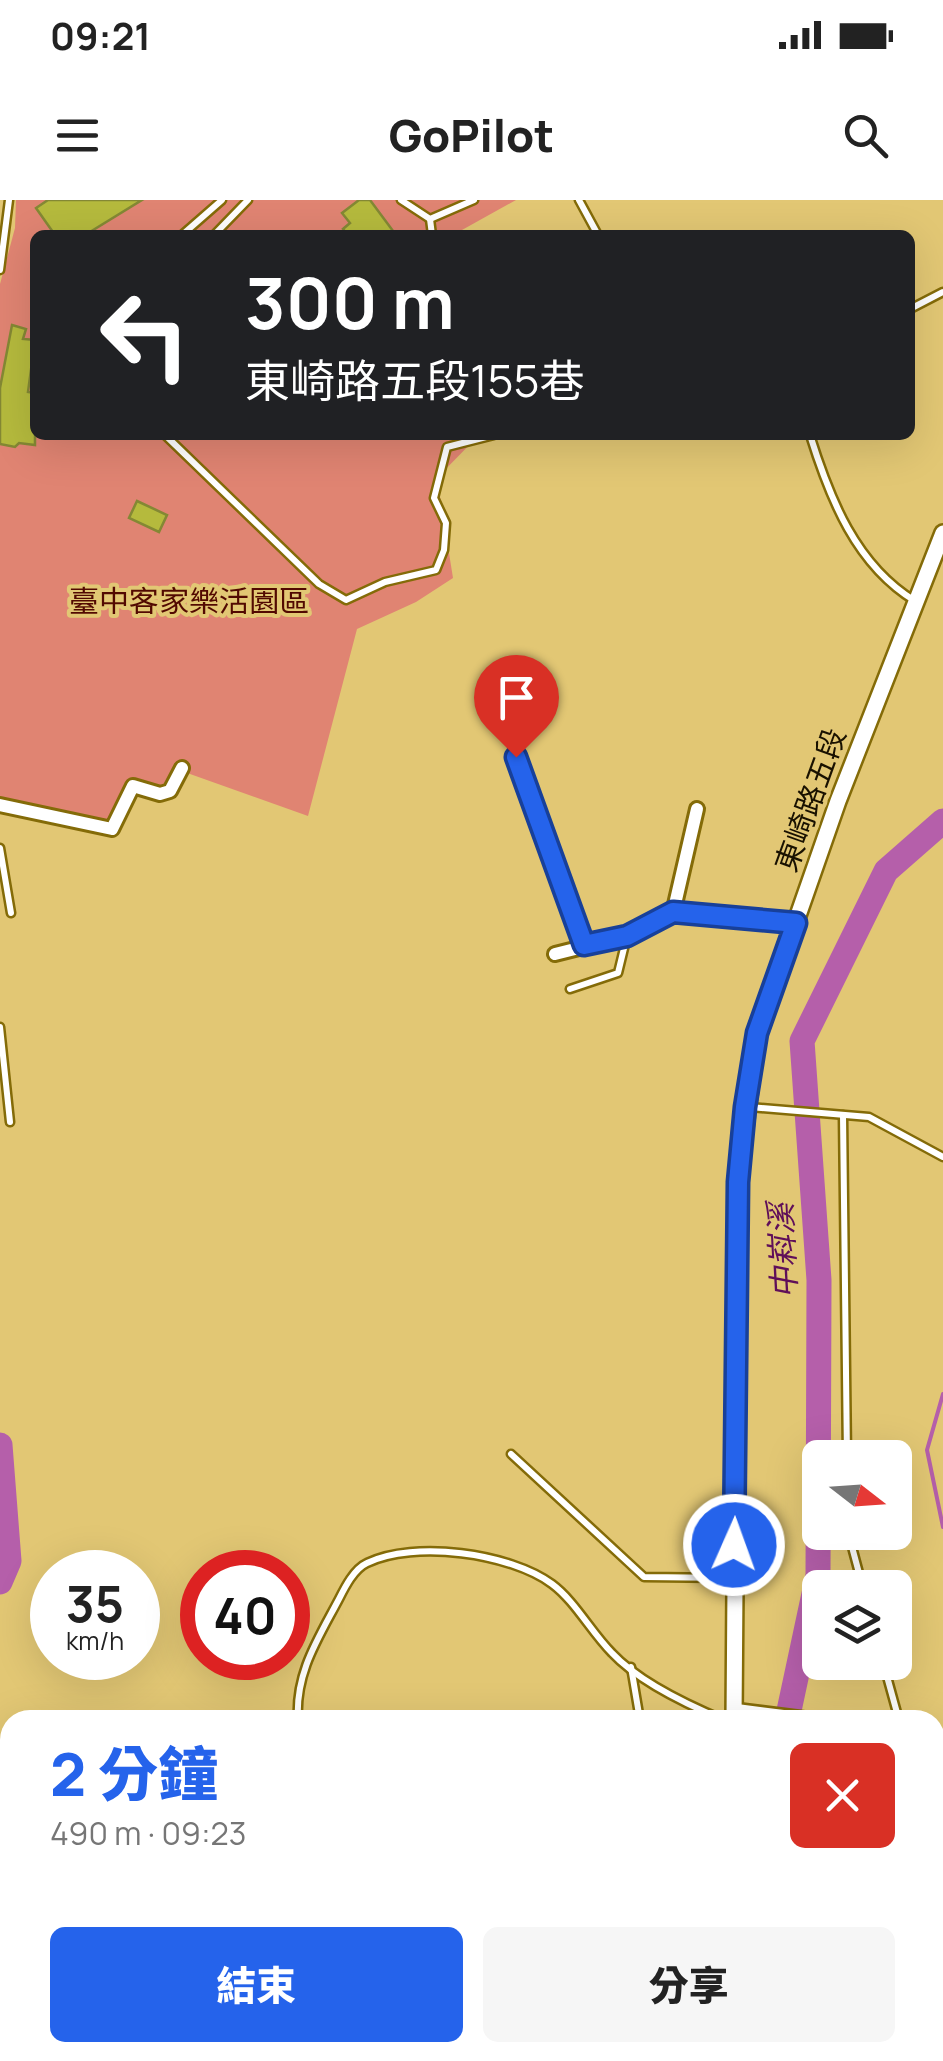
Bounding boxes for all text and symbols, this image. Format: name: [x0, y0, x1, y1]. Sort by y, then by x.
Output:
text: 09:21: [50, 9, 151, 61]
text: GoPilot: [389, 104, 554, 166]
icon: menu: [50, 108, 105, 163]
icon: search: [838, 108, 893, 163]
text: 300 m: [245, 254, 455, 350]
icon: left: [80, 270, 210, 400]
text: 東崎路五段155巷: [245, 349, 585, 411]
park label: 臺中客家樂活園區: [69, 580, 309, 621]
pin: [474, 655, 559, 758]
icon: arrive: [489, 670, 544, 725]
street label: 東崎路五段: [765, 722, 855, 877]
water label: 中嵙溪: [757, 1198, 806, 1300]
north arrow: [802, 1440, 912, 1550]
map controls: [802, 1440, 912, 1680]
position arrow: [682, 1493, 786, 1597]
speed limit sign: 40: [180, 1550, 310, 1680]
text: 35: [66, 1569, 124, 1637]
button: layers: [802, 1570, 912, 1680]
text: km/h: [66, 1623, 124, 1658]
text: 2 分鐘: [50, 1732, 218, 1814]
button: close: [790, 1743, 895, 1848]
text: 490 m · 09:23: [50, 1811, 246, 1855]
button: 結束: [50, 1927, 463, 2042]
button: 分享: [483, 1927, 895, 2042]

